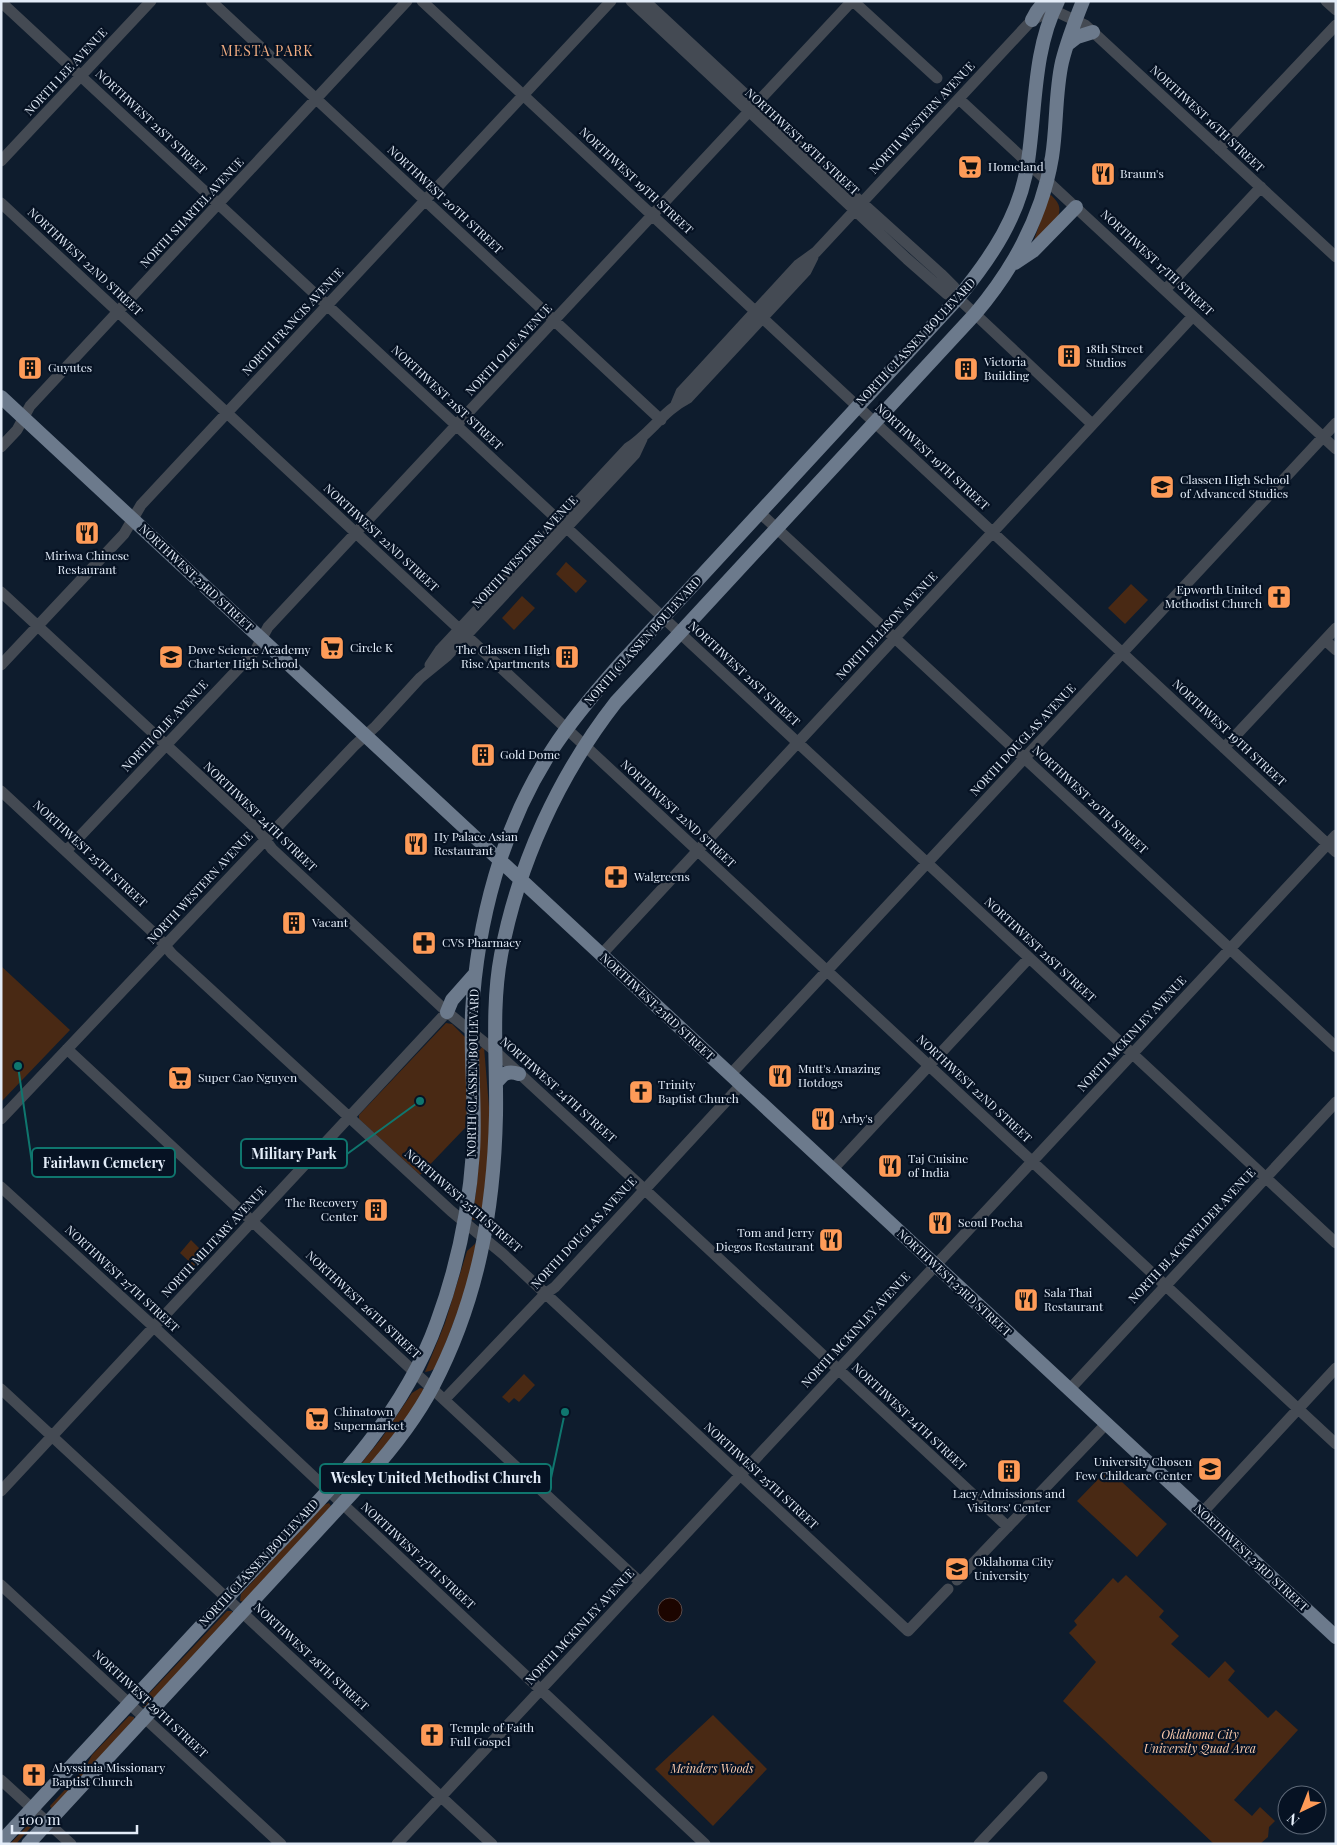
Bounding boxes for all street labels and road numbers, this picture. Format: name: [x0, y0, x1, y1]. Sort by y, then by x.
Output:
street label: NORTH LEE AVENUE: [20, 24, 110, 119]
street label: NORTH WESTERN AVENUE: [865, 58, 978, 177]
street label: NORTHWEST 16TH STREET: [1147, 61, 1268, 176]
street label: NORTHWEST 21ST STREET: [93, 65, 211, 178]
street label: NORTHWEST 18TH STREET: [742, 84, 863, 199]
street label: NORTHWEST 19TH STREET: [576, 123, 697, 238]
street label: NORTHWEST 20TH STREET: [384, 141, 507, 257]
street label: NORTH SHARTEL AVENUE: [136, 154, 247, 271]
street label: NORTHWEST 22ND STREET: [25, 204, 147, 319]
street label: NORTHWEST 17TH STREET: [1098, 206, 1218, 319]
street label: NORTH FRANCIS AVENUE: [238, 264, 347, 379]
street label: NORTH CLASSEN BOULEVARD: [852, 274, 979, 408]
street label: NORTH OLIE AVENUE: [461, 300, 555, 399]
street label: NORTHWEST 21ST STREET: [389, 341, 507, 454]
street label: NORTHWEST 19TH STREET: [872, 399, 993, 514]
street label: NORTHWEST 22ND STREET: [321, 480, 443, 595]
street label: NORTH WESTERN AVENUE: [468, 492, 581, 611]
street label: NORTHWEST 23RD STREET: [136, 520, 258, 635]
street label: NORTH ELLISON AVENUE: [832, 568, 941, 683]
street label: NORTH CLASSEN BOULEVARD: [580, 572, 705, 708]
street label: NORTHWEST 21ST STREET: [686, 617, 804, 730]
street label: NORTHWEST 19TH STREET: [1169, 675, 1290, 790]
street label: NORTH OLIE AVENUE: [117, 676, 211, 775]
street label: NORTH DOUGLAS AVENUE: [966, 680, 1079, 799]
street label: NORTHWEST 20TH STREET: [1029, 741, 1152, 857]
street label: NORTHWEST 22ND STREET: [618, 756, 740, 871]
street label: NORTHWEST 24TH STREET: [201, 758, 321, 875]
street label: NORTHWEST 25TH STREET: [30, 796, 151, 911]
street label: NORTH WESTERN AVENUE: [143, 828, 256, 947]
street label: NORTHWEST 21ST STREET: [982, 893, 1100, 1006]
street label: NORTHWEST 23RD STREET: [597, 949, 719, 1064]
street label: NORTH MCKINLEY AVENUE: [1073, 972, 1189, 1095]
street label: NORTH CLASSEN BOULEVARD: [463, 988, 481, 1157]
street label: NORTHWEST 22ND STREET: [914, 1031, 1036, 1146]
street label: NORTHWEST 24TH STREET: [497, 1033, 621, 1146]
street label: NORTHWEST 25TH STREET: [402, 1145, 526, 1256]
street label: NORTH BLACKWELDER AVENUE: [1124, 1164, 1258, 1306]
street label: NORTH DOUGLAS AVENUE: [527, 1173, 640, 1292]
street label: NORTH MILITARY AVENUE: [157, 1182, 269, 1300]
street label: NORTHWEST 27TH STREET: [62, 1221, 183, 1336]
street label: NORTHWEST 23RD STREET: [894, 1225, 1016, 1340]
street label: NORTHWEST 26TH STREET: [303, 1247, 425, 1362]
street label: NORTH MCKINLEY AVENUE: [797, 1268, 913, 1391]
street label: NORTHWEST 24TH STREET: [849, 1359, 971, 1474]
street label: NORTHWEST 25TH STREET: [701, 1418, 822, 1533]
street label: NORTH CLASSEN BOULEVARD: [195, 1495, 322, 1629]
street label: NORTHWEST 27TH STREET: [358, 1498, 479, 1613]
street label: NORTHWEST 23RD STREET: [1191, 1500, 1313, 1615]
street label: NORTH MCKINLEY AVENUE: [521, 1565, 637, 1688]
street label: NORTHWEST 28TH STREET: [251, 1599, 373, 1714]
street label: NORTHWEST 29TH STREET: [90, 1646, 212, 1761]

